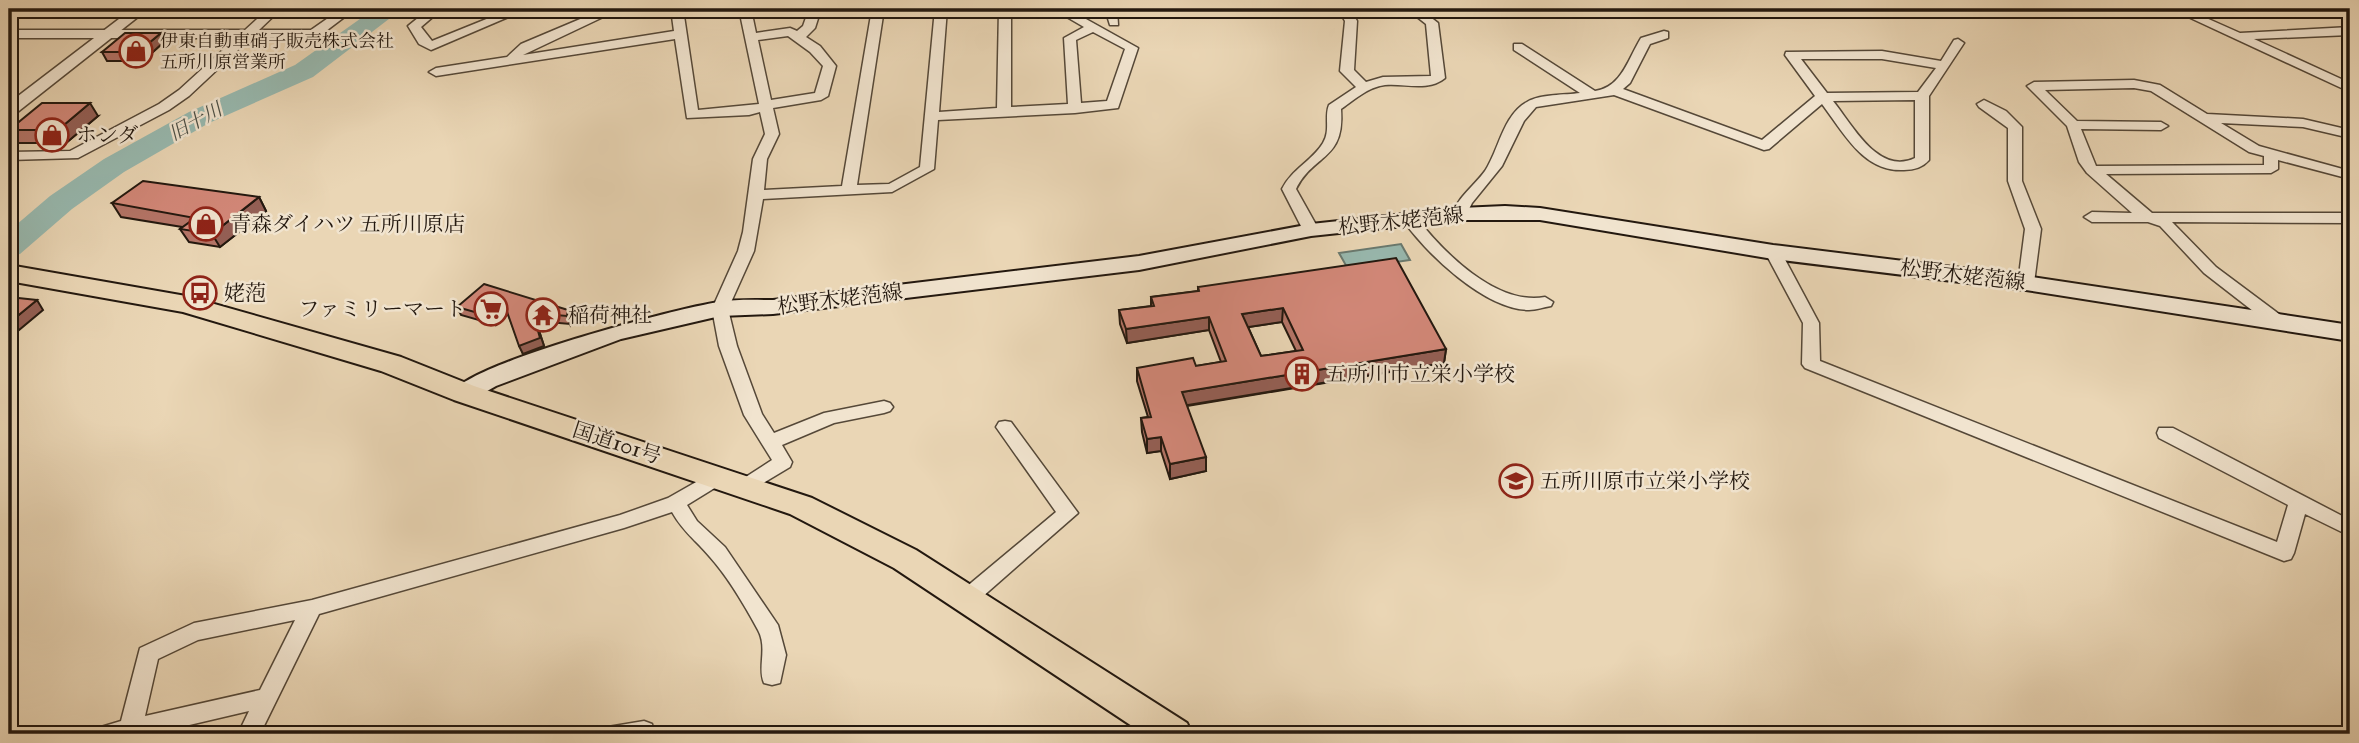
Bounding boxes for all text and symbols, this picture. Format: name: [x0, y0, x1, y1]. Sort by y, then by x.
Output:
place label: 伊東自動車硝子販売株式会社 五所川原営業所: [160, 30, 394, 73]
shop icon: 伊東自動車硝子販売株式会社 五所川原営業所: [117, 32, 155, 70]
water label: 旧十川: [165, 97, 227, 145]
shop icon: ホンダ: [33, 116, 71, 154]
place label: ホンダ: [76, 122, 138, 148]
street label: 松野木姥萢線: [1337, 201, 1465, 241]
shop icon: 青森ダイハツ 五所川原店: [187, 205, 225, 243]
place label: 青森ダイハツ 五所川原店: [230, 211, 465, 237]
street label: 松野木姥萢線: [1899, 254, 2027, 296]
bus stop icon: 姥萢: [181, 274, 219, 312]
street label: 松野木姥萢線: [776, 278, 904, 320]
place label: 姥萢: [224, 280, 266, 306]
supermarket icon: ファミリーマート: [472, 290, 510, 328]
place label: ファミリーマート: [298, 296, 466, 322]
temple icon: 稲荷神社: [524, 296, 562, 334]
place label: 稲荷神社: [568, 302, 652, 328]
building icon: 五所川市立栄小学校: [1283, 355, 1321, 393]
place label: 五所川市立栄小学校: [1326, 361, 1515, 387]
street label: 国道101号: [569, 416, 665, 470]
school or university icon: 五所川原市立栄小学校: [1497, 462, 1535, 500]
place label: 五所川原市立栄小学校: [1540, 468, 1750, 494]

